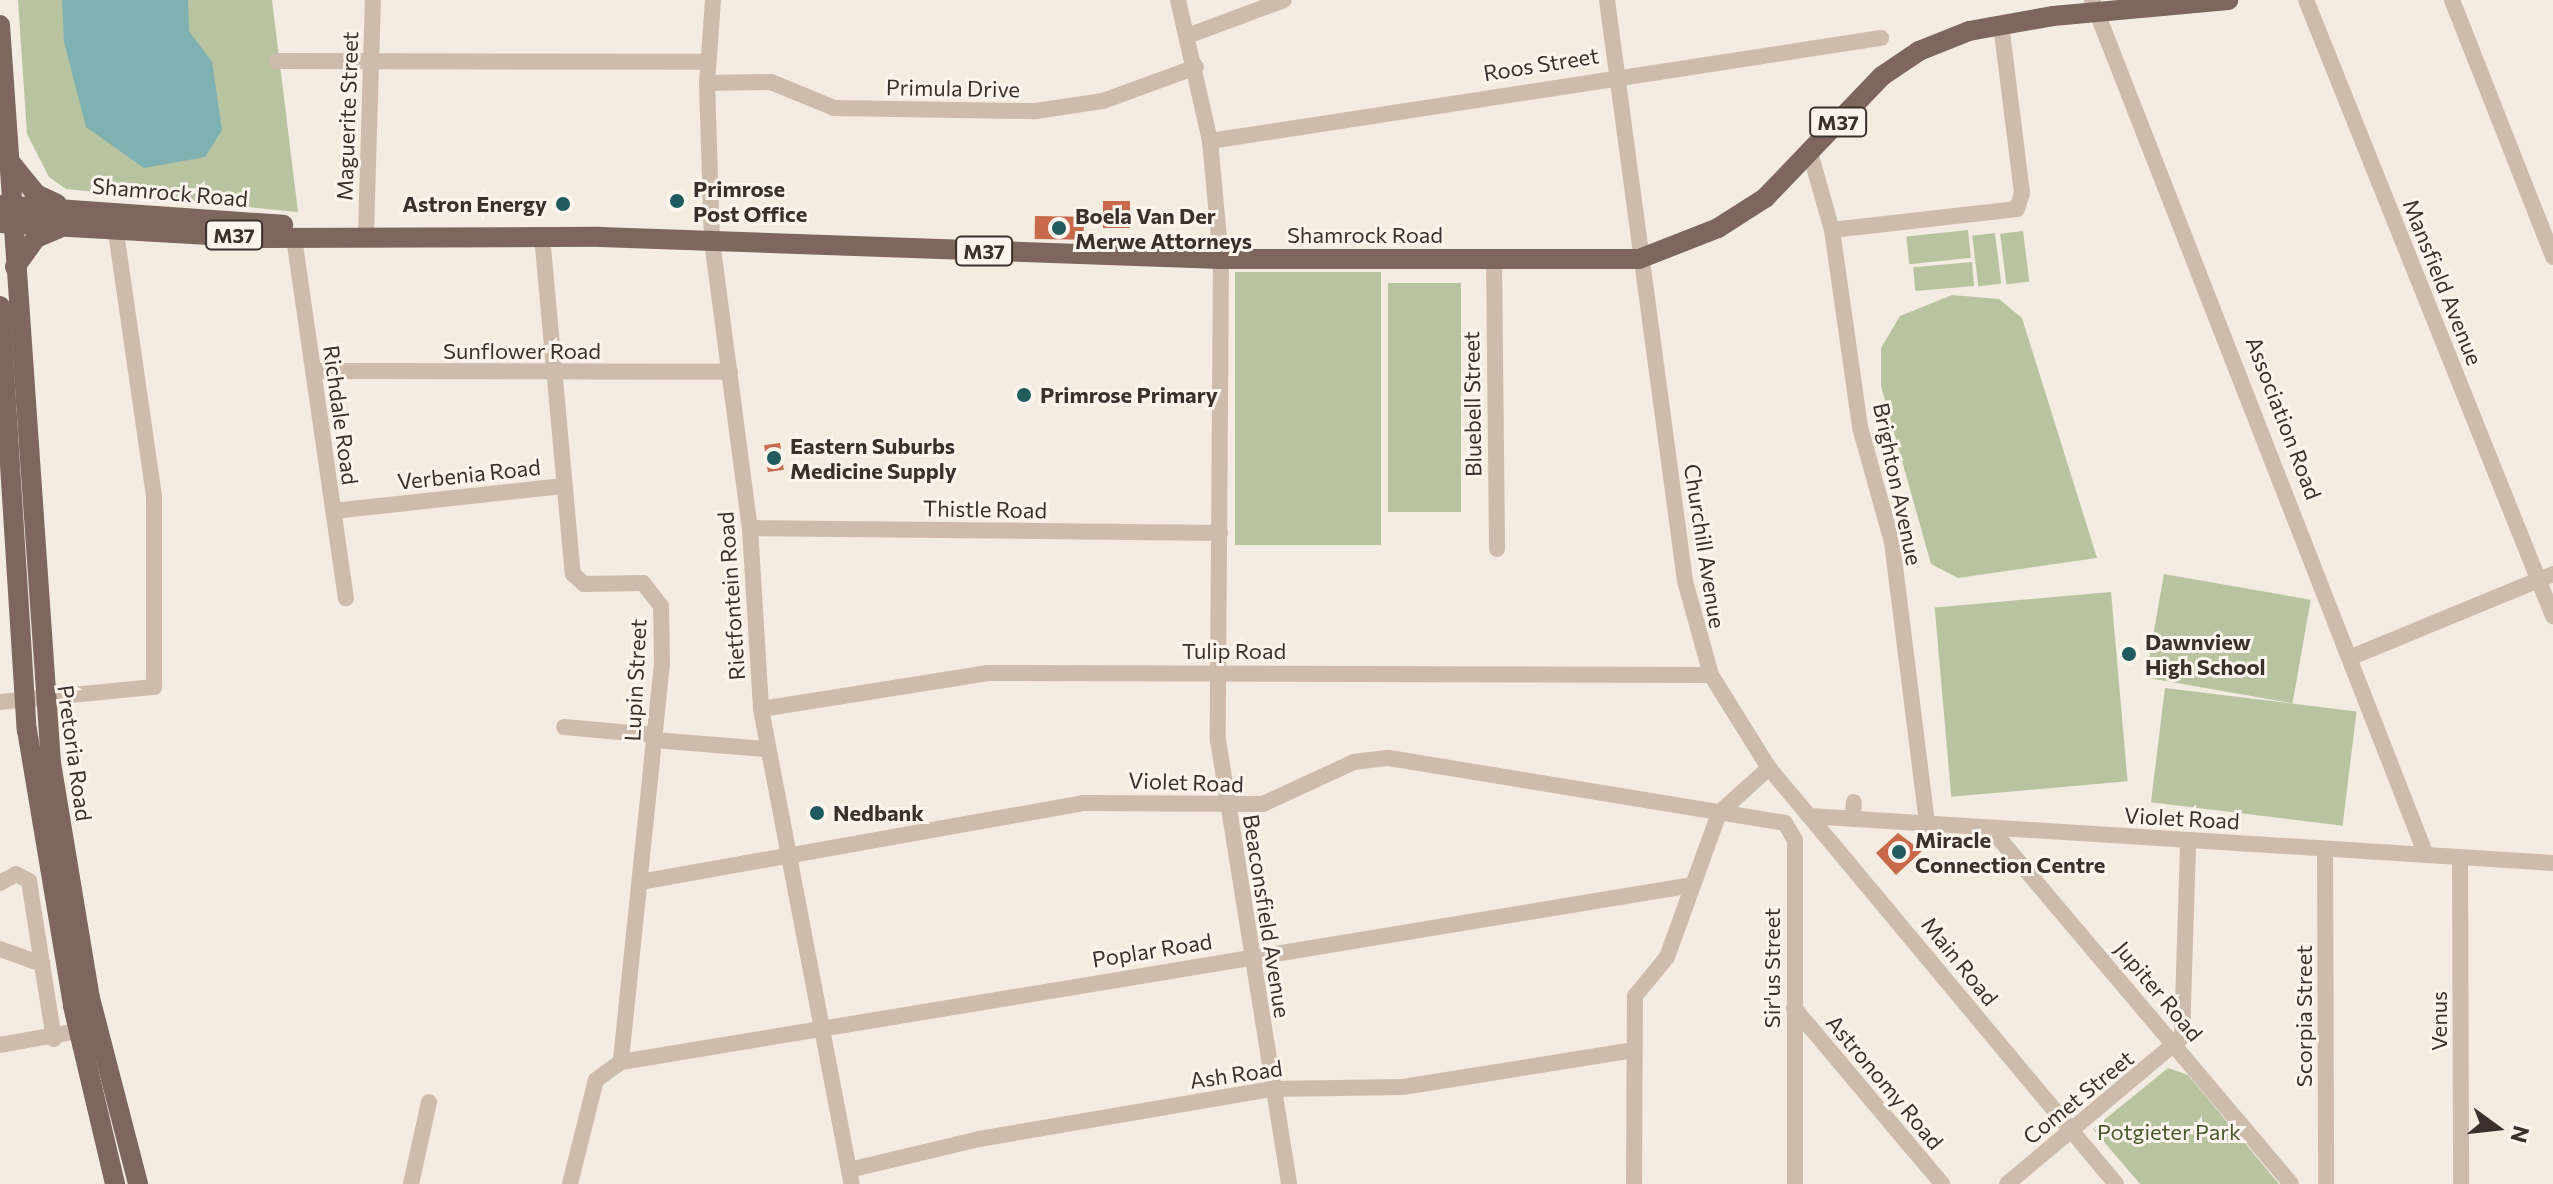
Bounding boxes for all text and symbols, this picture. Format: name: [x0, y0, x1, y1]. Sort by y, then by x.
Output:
street label: Maguerite Street: [331, 31, 363, 201]
street label: Roos Street: [1481, 42, 1601, 86]
street label: Primula Drive: [886, 74, 1020, 102]
road number: M37: [1808, 106, 1868, 138]
street label: Shamrock Road: [91, 172, 249, 212]
place label: Primrose Post Office: [693, 175, 807, 226]
place label: Astron Energy: [402, 191, 547, 217]
marker: Primrose Post Office: [668, 192, 686, 210]
marker: Astron Energy: [554, 195, 572, 213]
street label: Mansfield Avenue: [2398, 195, 2488, 369]
place label: Boela Van Der Merwe Attorneys: [1075, 202, 1252, 254]
road number: M37: [204, 219, 264, 251]
marker: Boela Van Der Merwe Attorneys: [1050, 219, 1068, 237]
street label: Shamrock Road: [1287, 222, 1443, 248]
road number: M37: [954, 235, 1014, 267]
street label: Bluebell Street: [1458, 331, 1486, 477]
street label: Association Road: [2241, 333, 2327, 503]
street label: Sunflower Road: [443, 338, 601, 364]
street label: Richdale Road: [318, 343, 364, 487]
place label: Primrose Primary: [1040, 382, 1218, 408]
marker: Primrose Primary: [1015, 386, 1033, 404]
street label: Brighton Avenue: [1868, 400, 1928, 568]
place label: Eastern Suburbs Medicine Supply: [790, 432, 957, 484]
marker: Eastern Suburbs Medicine Supply: [765, 449, 783, 467]
street label: Verbenia Road: [396, 453, 542, 495]
street label: Churchill Avenue: [1679, 462, 1731, 630]
street label: Thistle Road: [923, 495, 1047, 523]
street label: Rietfontein Road: [712, 511, 750, 681]
street label: Lupin Street: [619, 618, 651, 742]
place label: Dawnview High School: [2145, 628, 2266, 680]
street label: Tulip Road: [1182, 638, 1286, 664]
marker: Dawnview High School: [2120, 645, 2138, 663]
street label: Pretoria Road: [52, 683, 98, 823]
street label: Violet Road: [1128, 767, 1244, 797]
place label: Nedbank: [833, 800, 924, 826]
street label: Violet Road: [2124, 802, 2240, 834]
marker: Nedbank: [808, 804, 826, 822]
street label: Beaconsfield Avenue: [1238, 812, 1296, 1020]
place label: Miracle Connection Centre: [1915, 826, 2105, 878]
marker: Miracle Connection Centre: [1890, 843, 1908, 861]
street label: Sir'us Street: [1759, 908, 1785, 1028]
street label: Main Road: [1916, 911, 2004, 1011]
street label: Poplar Road: [1090, 927, 1214, 973]
street label: Jupiter Road: [2110, 936, 2208, 1046]
street label: Scorpia Street: [2291, 945, 2317, 1087]
street label: Venus: [2426, 991, 2452, 1051]
street label: Astronomy Road: [1821, 1009, 1949, 1155]
street label: Comet Street: [2018, 1044, 2138, 1150]
street label: Ash Road: [1188, 1054, 1284, 1094]
north arrow: [2457, 1088, 2537, 1168]
park label: Potgieter Park: [2097, 1119, 2241, 1145]
text: N: [2505, 1123, 2536, 1146]

